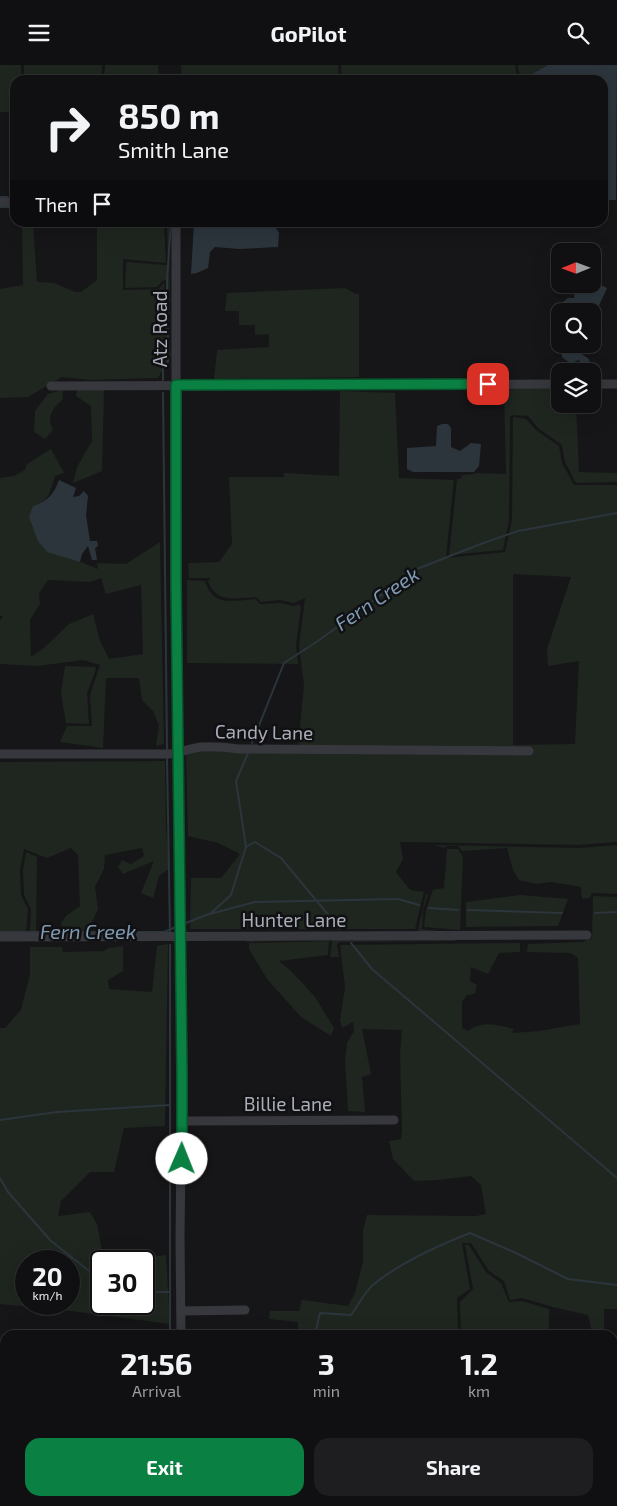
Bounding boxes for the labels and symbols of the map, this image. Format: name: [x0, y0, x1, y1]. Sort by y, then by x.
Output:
north arrow: [551, 243, 601, 293]
street label: Atz Road: [148, 291, 171, 367]
pin: [467, 363, 509, 405]
water label: Fern Creek: [330, 561, 423, 635]
street label: Candy Lane: [215, 719, 313, 744]
street label: Hunter Lane: [242, 908, 346, 931]
water label: Fern Creek: [40, 919, 136, 943]
street label: Billie Lane: [244, 1092, 332, 1115]
position arrow: [155, 1132, 207, 1184]
speed limit sign: 30: [90, 1250, 155, 1315]

